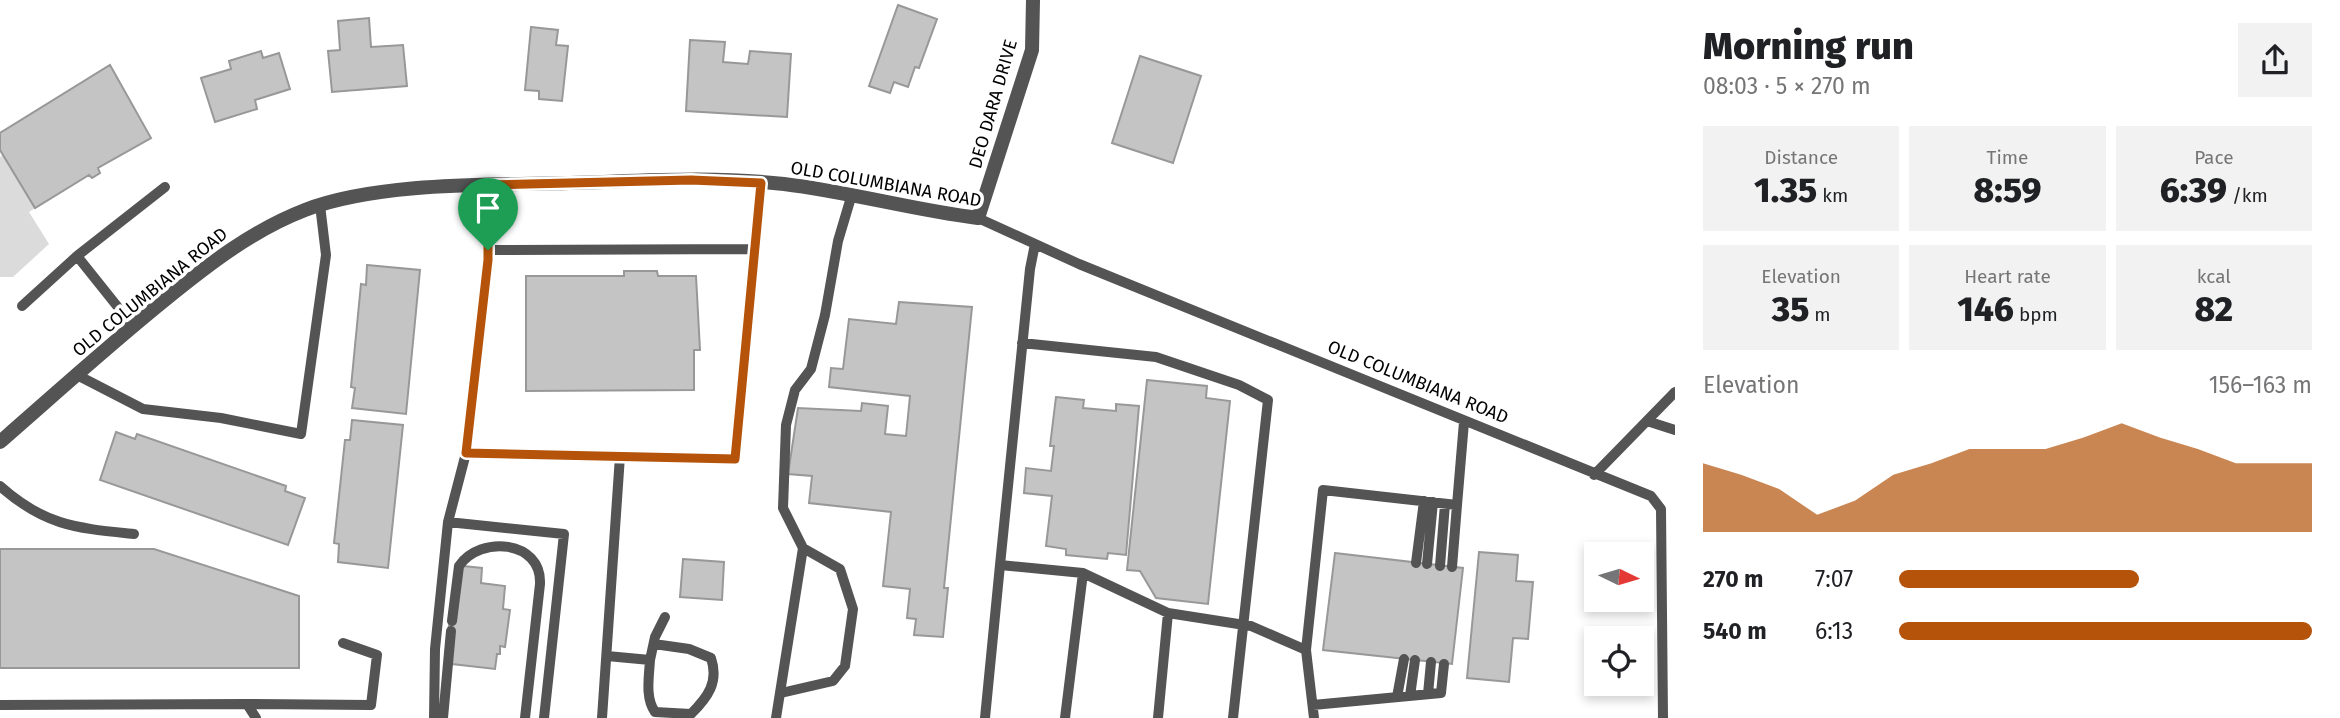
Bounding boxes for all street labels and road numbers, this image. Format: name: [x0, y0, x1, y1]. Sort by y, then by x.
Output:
street label: DEO DARA DRIVE: [964, 37, 1022, 171]
street label: OLD COLUMBIANA ROAD: [789, 156, 983, 212]
street label: OLD COLUMBIANA ROAD: [68, 223, 232, 361]
street label: OLD COLUMBIANA ROAD: [1324, 336, 1512, 428]

